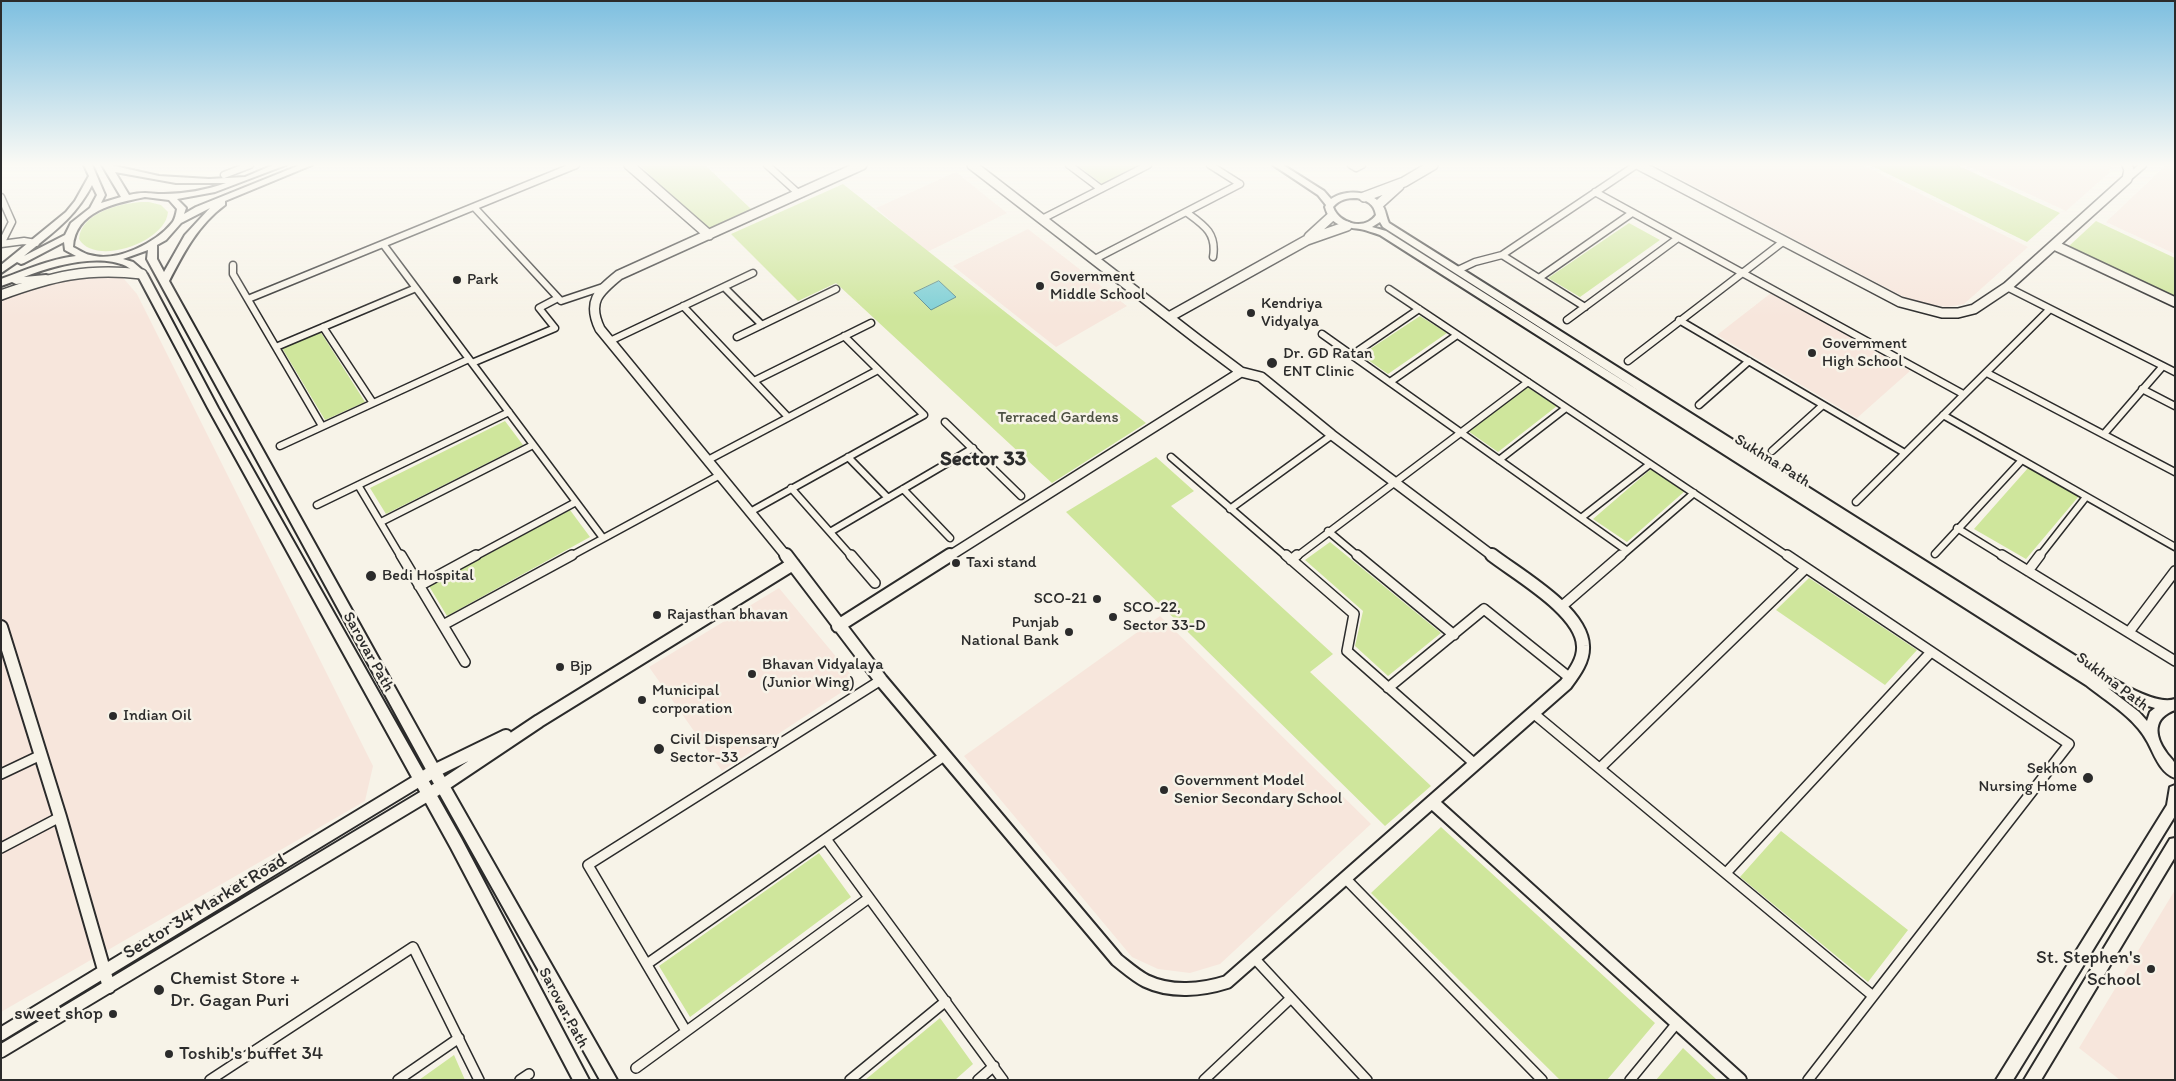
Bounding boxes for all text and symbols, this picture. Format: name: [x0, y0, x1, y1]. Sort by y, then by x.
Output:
place label: Government Middle School: [1050, 267, 1145, 305]
place label: Park: [467, 270, 498, 290]
marker: Park: [451, 274, 463, 286]
marker: Government Middle School: [1034, 280, 1046, 292]
place label: Kendriya Vidyalya: [1261, 294, 1323, 332]
marker: Kendriya Vidyalya: [1245, 307, 1257, 319]
place label: Government High School: [1822, 334, 1907, 372]
place label: Dr. GD Ratan ENT Clinic: [1283, 344, 1373, 382]
marker: Government High School: [1806, 347, 1818, 359]
marker: Dr. GD Ratan ENT Clinic: [1265, 356, 1279, 370]
park label: Terraced Gardens: [997, 408, 1119, 428]
street label: Sukhna Path: [1730, 430, 1814, 492]
district label: Sector 33: [940, 447, 1026, 473]
place label: Taxi stand: [966, 553, 1037, 573]
marker: Taxi stand: [950, 557, 962, 569]
place label: Bedi Hospital: [382, 566, 474, 586]
marker: Bedi Hospital: [364, 569, 378, 583]
place label: SCO-21: [1034, 589, 1087, 609]
marker: SCO-21: [1091, 593, 1103, 605]
place label: SCO-22, Sector 33-D: [1123, 598, 1206, 636]
place label: Rajasthan bhavan: [667, 605, 788, 625]
street label: Sarovar Path: [338, 609, 398, 695]
marker: Rajasthan bhavan: [651, 609, 663, 621]
marker: SCO-22, Sector 33-D: [1107, 611, 1119, 623]
place label: Punjab National Bank: [961, 613, 1059, 651]
marker: Punjab National Bank: [1063, 626, 1075, 638]
street label: Sukhna Path: [2072, 648, 2152, 716]
place label: Bhavan Vidyalaya (Junior Wing): [762, 655, 884, 693]
place label: Bjp: [570, 657, 592, 677]
marker: Bjp: [554, 661, 566, 673]
marker: Bhavan Vidyalaya (Junior Wing): [746, 668, 758, 680]
place label: Municipal corporation: [652, 681, 732, 719]
marker: Municipal corporation: [636, 694, 648, 706]
place label: Indian Oil: [123, 706, 191, 726]
marker: Indian Oil: [107, 710, 119, 722]
place label: Civil Dispensary Sector-33: [670, 730, 779, 768]
marker: Civil Dispensary Sector-33: [652, 742, 666, 756]
place label: Sekhon Nursing Home: [1979, 759, 2077, 797]
place label: Government Model Senior Secondary School: [1174, 771, 1342, 809]
marker: Sekhon Nursing Home: [2081, 771, 2095, 785]
marker: Government Model Senior Secondary School: [1158, 784, 1170, 796]
street label: Sector 34 Market Road: [119, 849, 291, 965]
place label: St. Stephen's School: [2036, 947, 2141, 991]
marker: St. Stephen's School: [2145, 963, 2157, 975]
street label: Sarovar Path: [534, 964, 592, 1052]
place label: Chemist Store + Dr. Gagan Puri: [170, 968, 300, 1012]
marker: Chemist Store + Dr. Gagan Puri: [152, 983, 166, 997]
place label: sweet shop: [14, 1003, 103, 1025]
marker: sweet shop: [107, 1008, 119, 1020]
place label: Toshib's buffet 34: [179, 1043, 323, 1065]
marker: Toshib's buffet 34: [163, 1048, 175, 1060]

